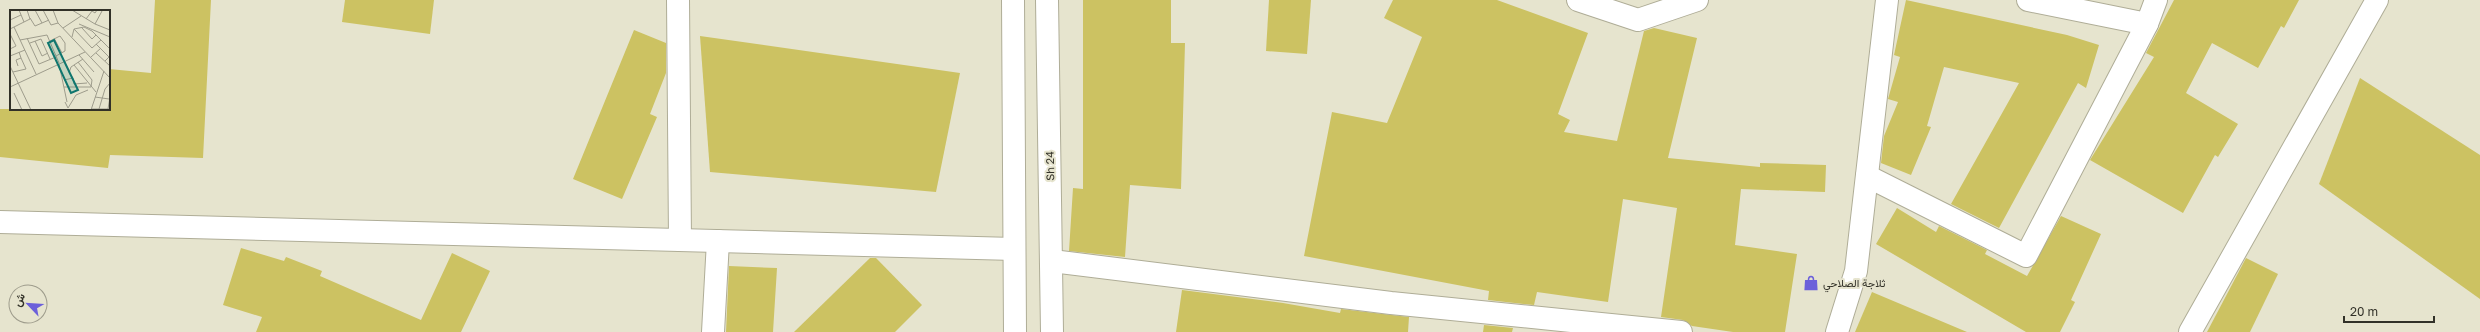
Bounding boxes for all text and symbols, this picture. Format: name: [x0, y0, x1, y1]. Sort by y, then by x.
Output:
inset map: [10, 10, 110, 110]
street label: Sh 24: [1043, 151, 1056, 181]
shop icon: ثلاجة الصلاحي: [1802, 274, 1820, 292]
place label: ثلاجة الصلاحي: [1823, 276, 1886, 293]
north arrow: [8, 284, 48, 324]
text: ش: [10, 291, 28, 309]
scale bar: [2344, 298, 2434, 324]
text: 20 m: [2350, 304, 2378, 319]

